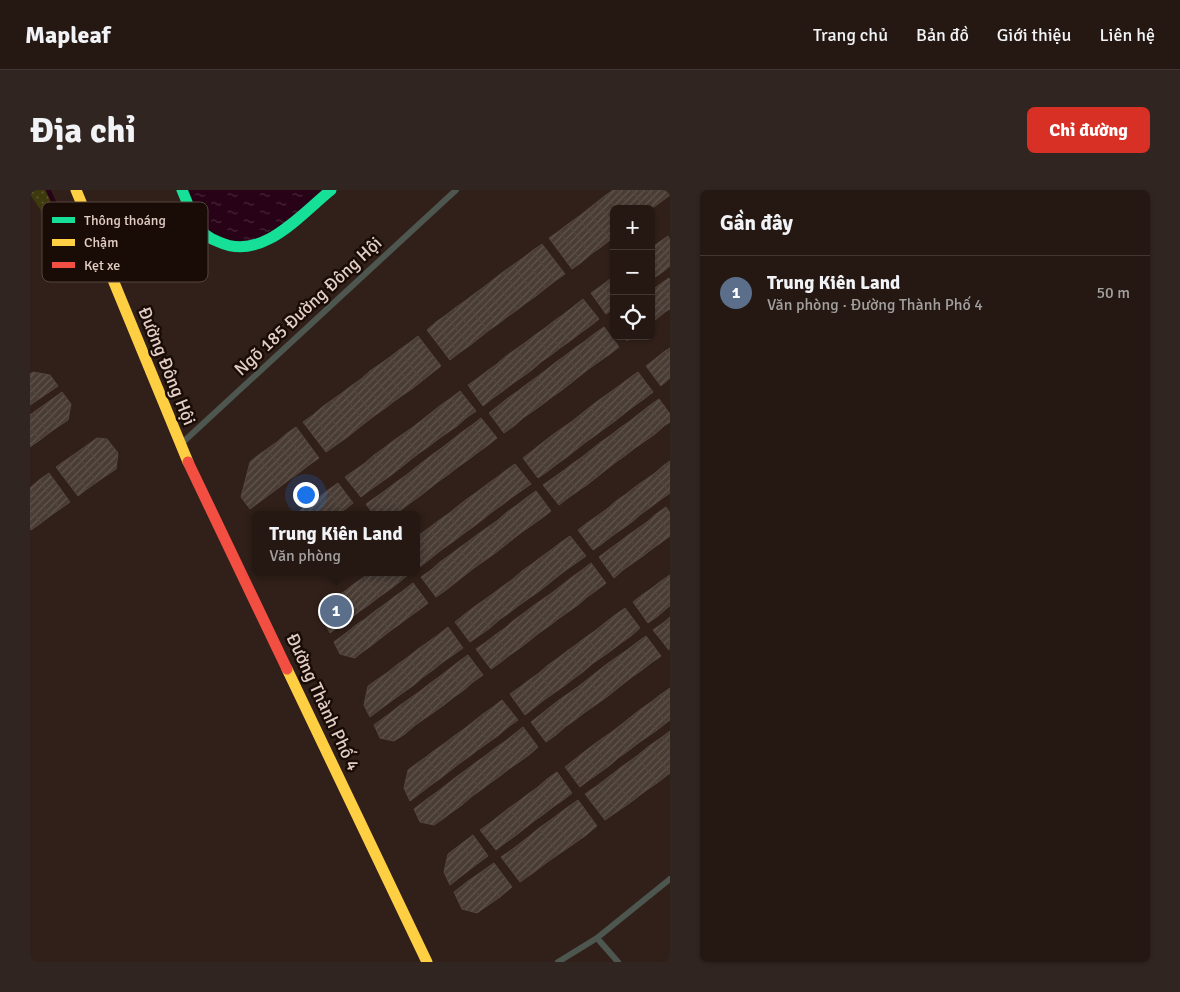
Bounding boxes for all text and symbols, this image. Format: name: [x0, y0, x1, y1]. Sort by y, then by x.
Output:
text: Mapleaf: [25, 20, 110, 50]
text: Trang chủ: [813, 24, 888, 46]
text: Bản đồ: [916, 24, 969, 46]
text: Giới thiệu: [997, 24, 1071, 46]
text: Liên hệ: [1099, 24, 1155, 46]
button: Chỉ đường: [1027, 107, 1150, 153]
text: Địa chỉ: [30, 109, 136, 152]
legend: [42, 202, 208, 282]
map controls: [610, 205, 655, 340]
button: +: [610, 205, 655, 250]
text: Gần đây: [720, 210, 793, 236]
text: Thông thoáng: [84, 212, 166, 229]
street label: Ngõ 185 Đường Đông Hội: [230, 232, 386, 380]
text: Chậm: [84, 234, 118, 251]
button: −: [610, 250, 655, 295]
text: Kẹt xe: [84, 257, 120, 274]
text: Trung Kiên Land: [767, 271, 900, 295]
text: 1: [732, 283, 740, 303]
text: 50 m: [1096, 283, 1130, 303]
button: locate: [610, 295, 655, 340]
text: Văn phòng · Đường Thành Phố 4: [767, 295, 983, 315]
street label: Đường Đông Hội: [133, 304, 201, 428]
your location: [293, 482, 319, 508]
popup: [252, 511, 420, 576]
text: Trung Kiên Land: [269, 522, 403, 546]
text: Văn phòng: [269, 546, 341, 566]
pin: 1: [320, 592, 352, 630]
street label: Đường Thành Phố 4: [282, 630, 365, 774]

